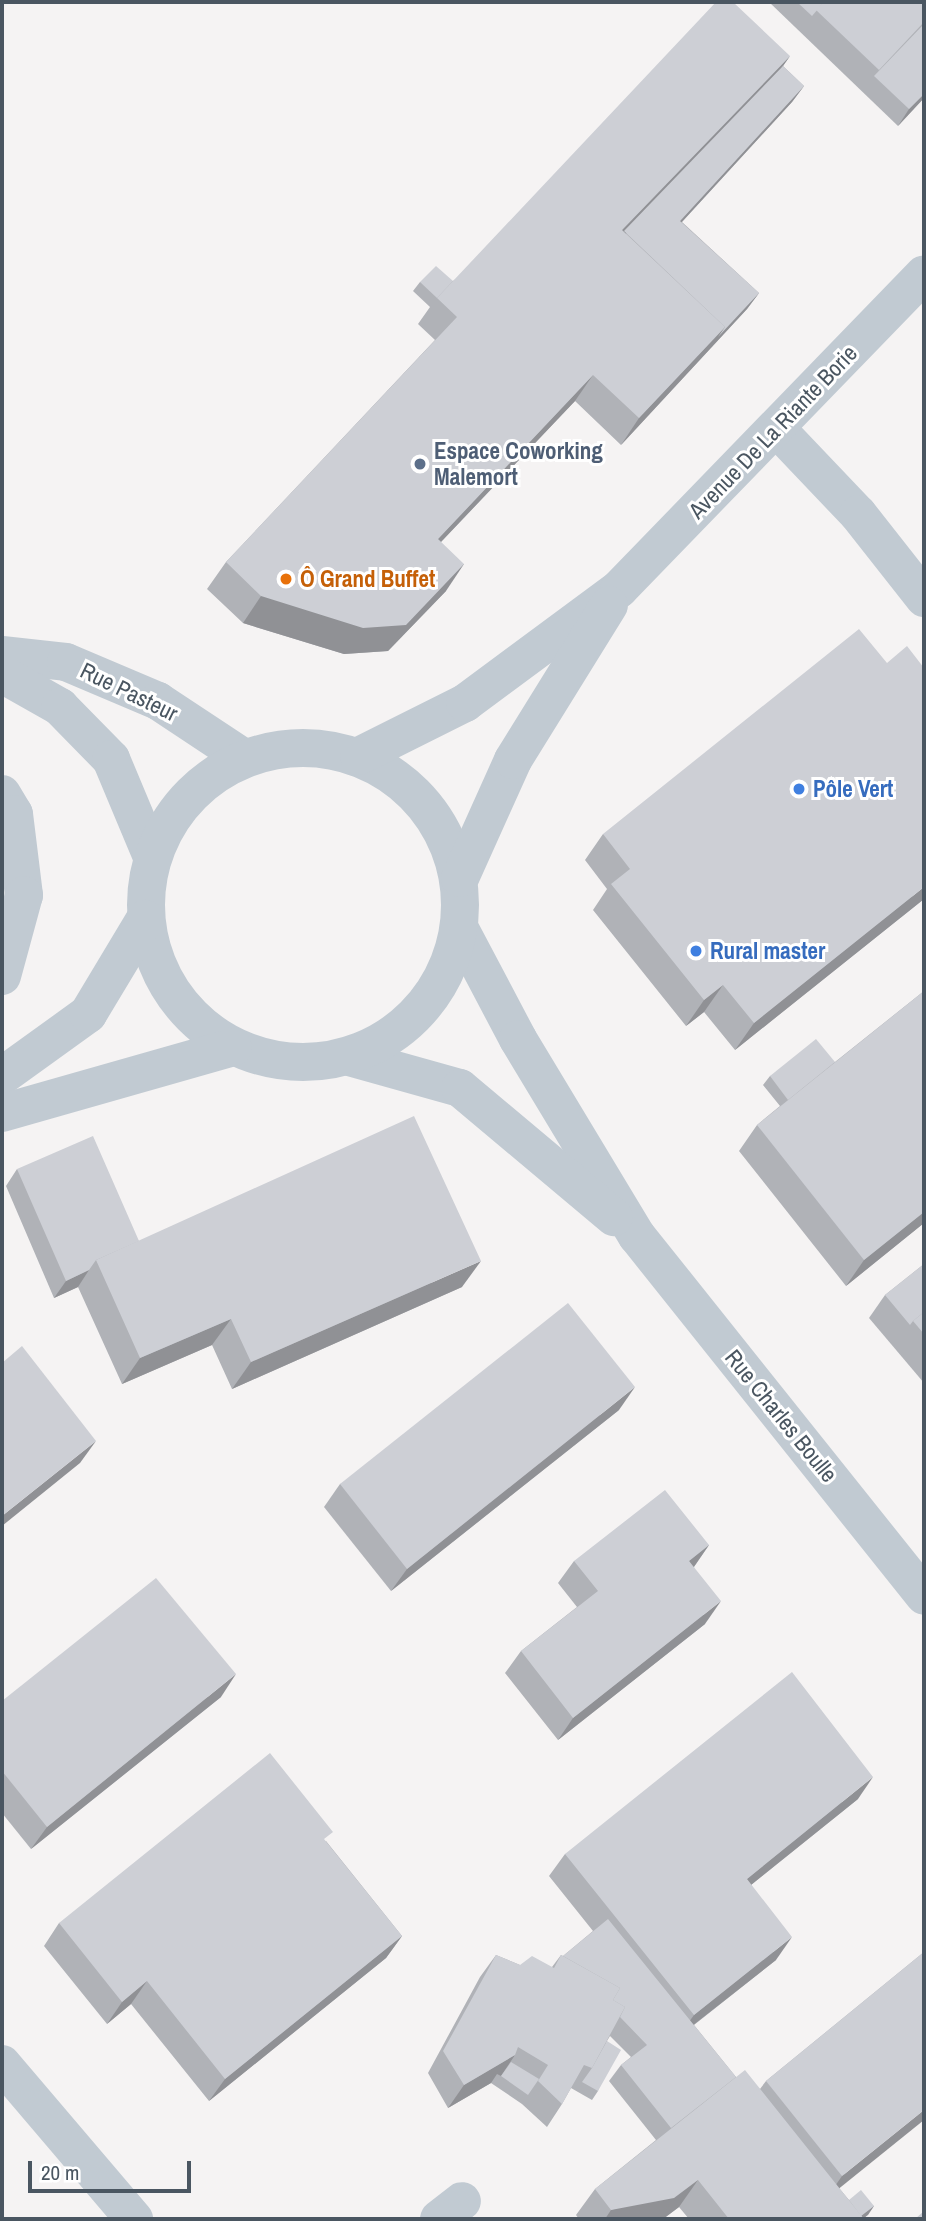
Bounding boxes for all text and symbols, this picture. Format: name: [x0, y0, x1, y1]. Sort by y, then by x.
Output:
street label: Avenue De La Riante Borie: [683, 340, 863, 524]
place label: Espace Coworking Malemort: [434, 437, 603, 491]
marker: Espace Coworking Malemort: [412, 456, 428, 472]
place label: Ô Grand Buffet: [300, 565, 435, 593]
marker: Ô Grand Buffet: [278, 571, 294, 587]
street label: Rue Pasteur: [76, 657, 182, 727]
place label: Pôle Vert: [813, 775, 893, 803]
marker: Pôle Vert: [791, 781, 807, 797]
place label: Rural master: [710, 937, 825, 965]
marker: Rural master: [688, 943, 704, 959]
street label: Rue Charles Boulle: [719, 1344, 843, 1488]
scale bar: [32, 2148, 194, 2192]
text: 20 m: [41, 2158, 79, 2187]

